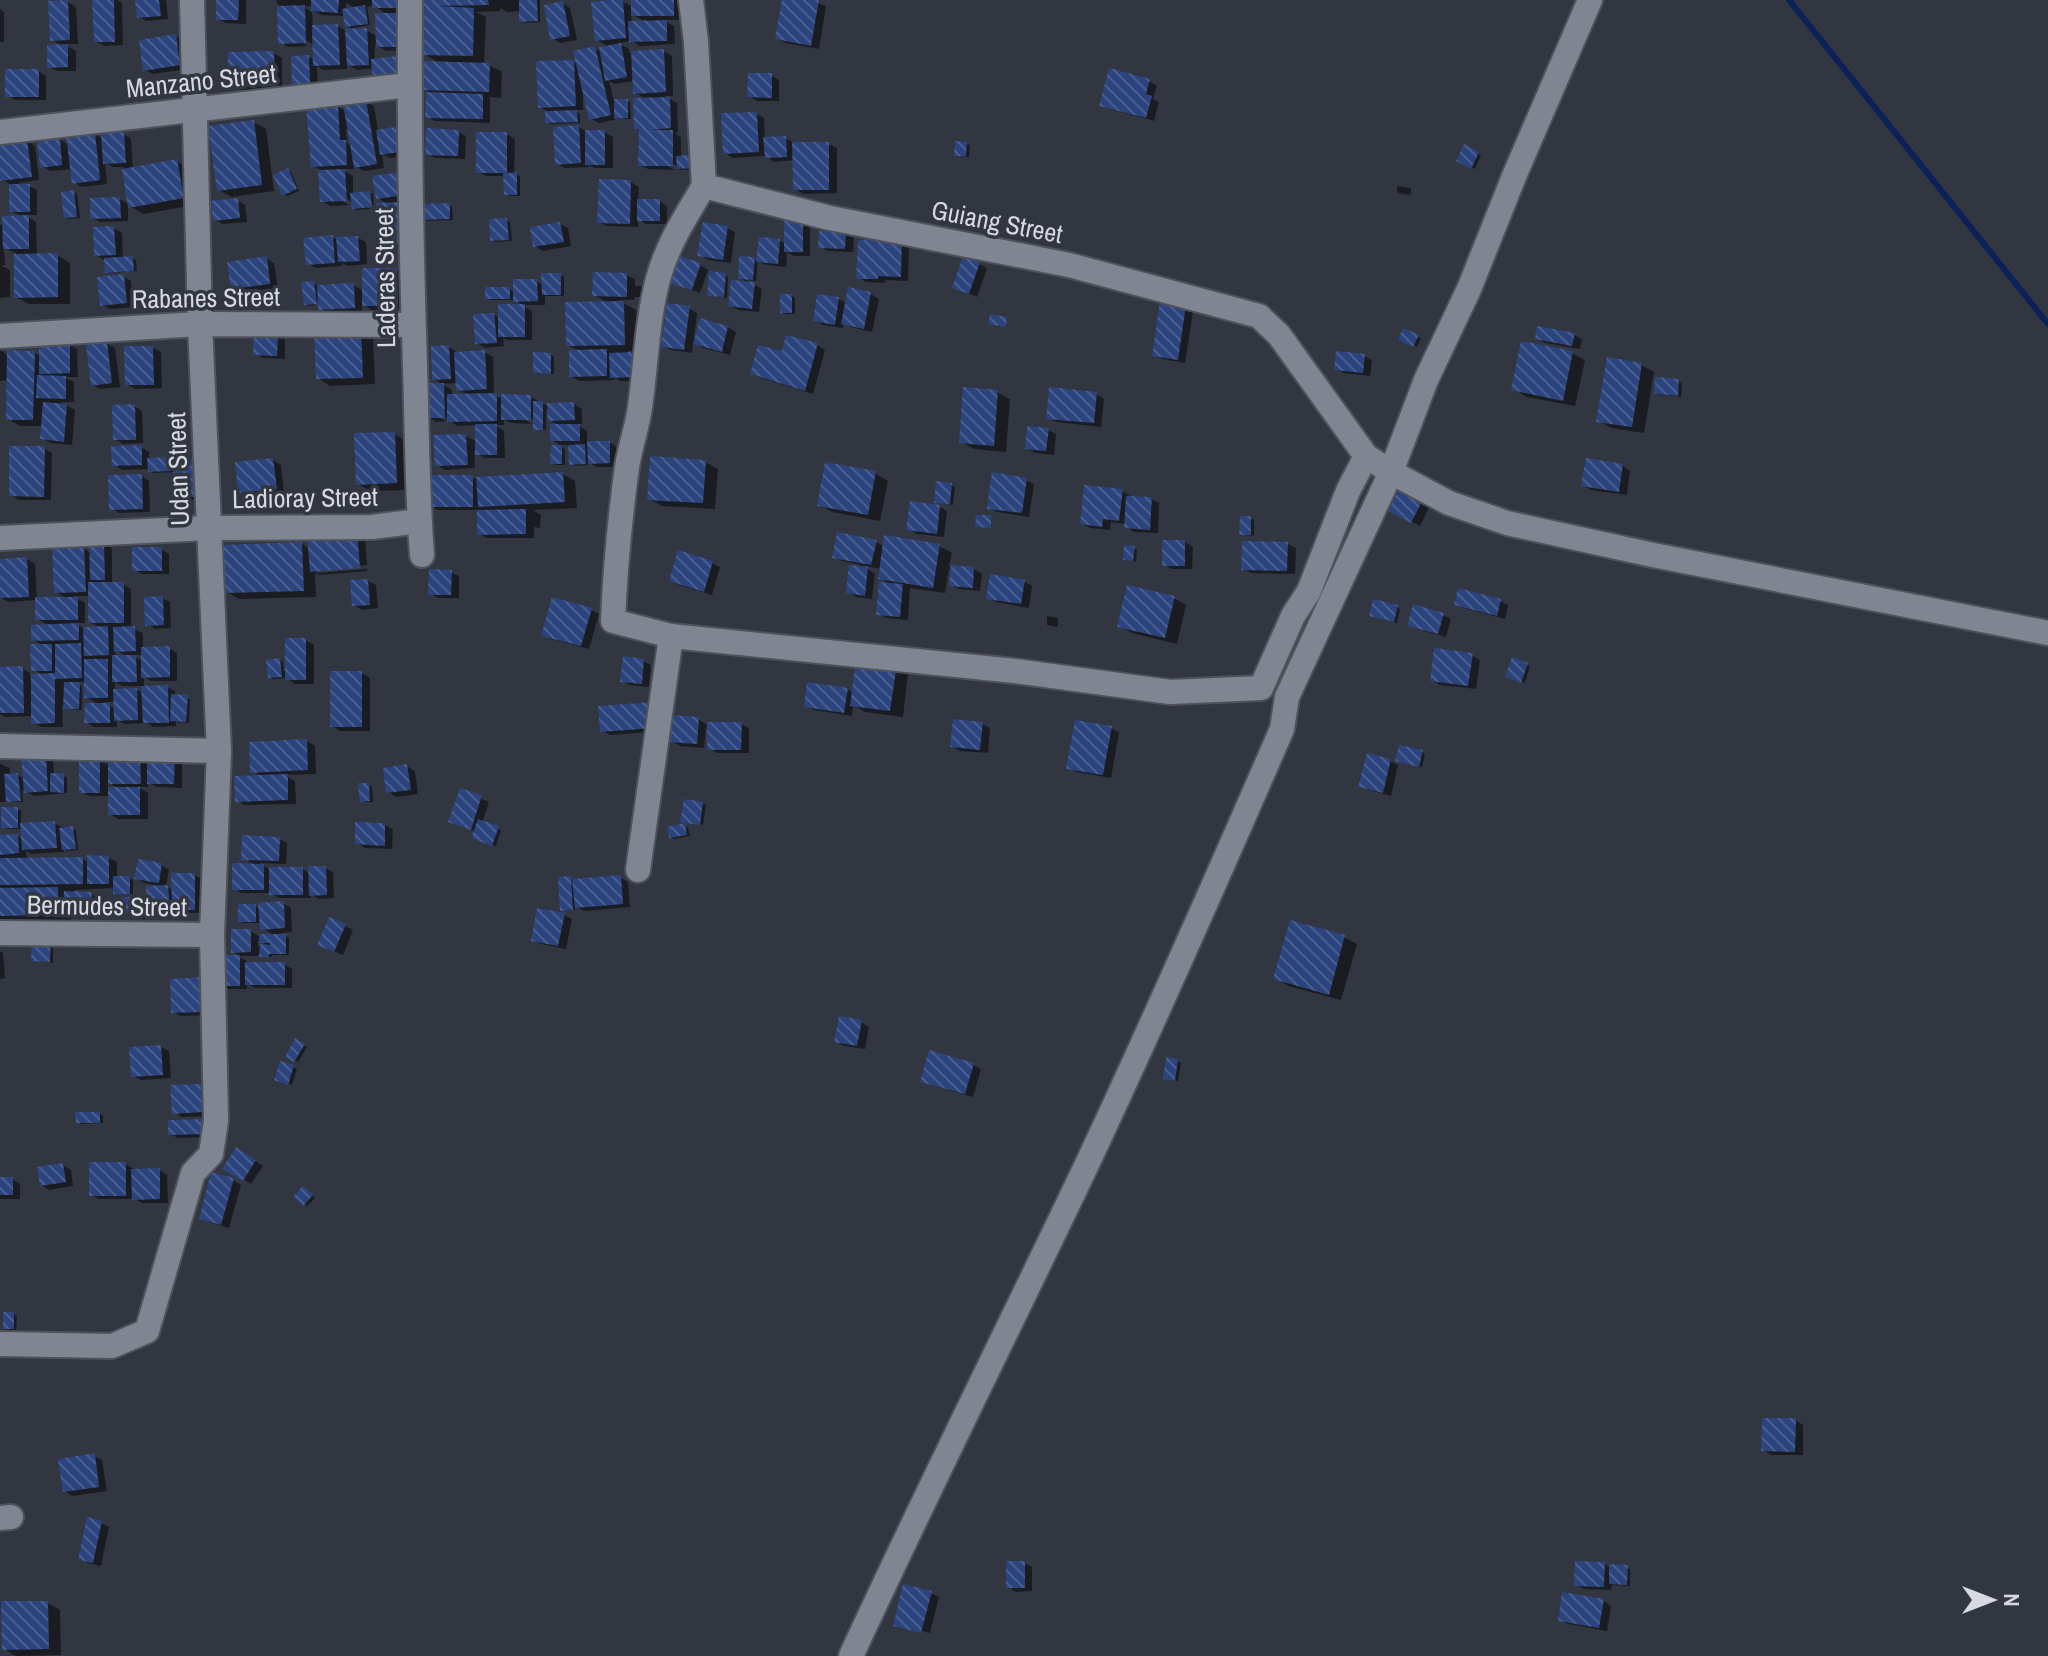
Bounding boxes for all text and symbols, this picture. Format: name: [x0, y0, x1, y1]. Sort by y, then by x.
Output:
street label: Manzano Street: [124, 55, 278, 106]
street label: Guiang Street: [929, 192, 1066, 251]
street label: Laderas Street: [366, 208, 403, 348]
street label: Rabanes Street: [132, 279, 280, 316]
street label: Udan Street: [158, 411, 197, 526]
street label: Ladioray Street: [232, 479, 378, 516]
street label: Bermudes Street: [27, 887, 187, 924]
north arrow: [1952, 1560, 2032, 1640]
text: N: [1997, 1593, 2027, 1607]

